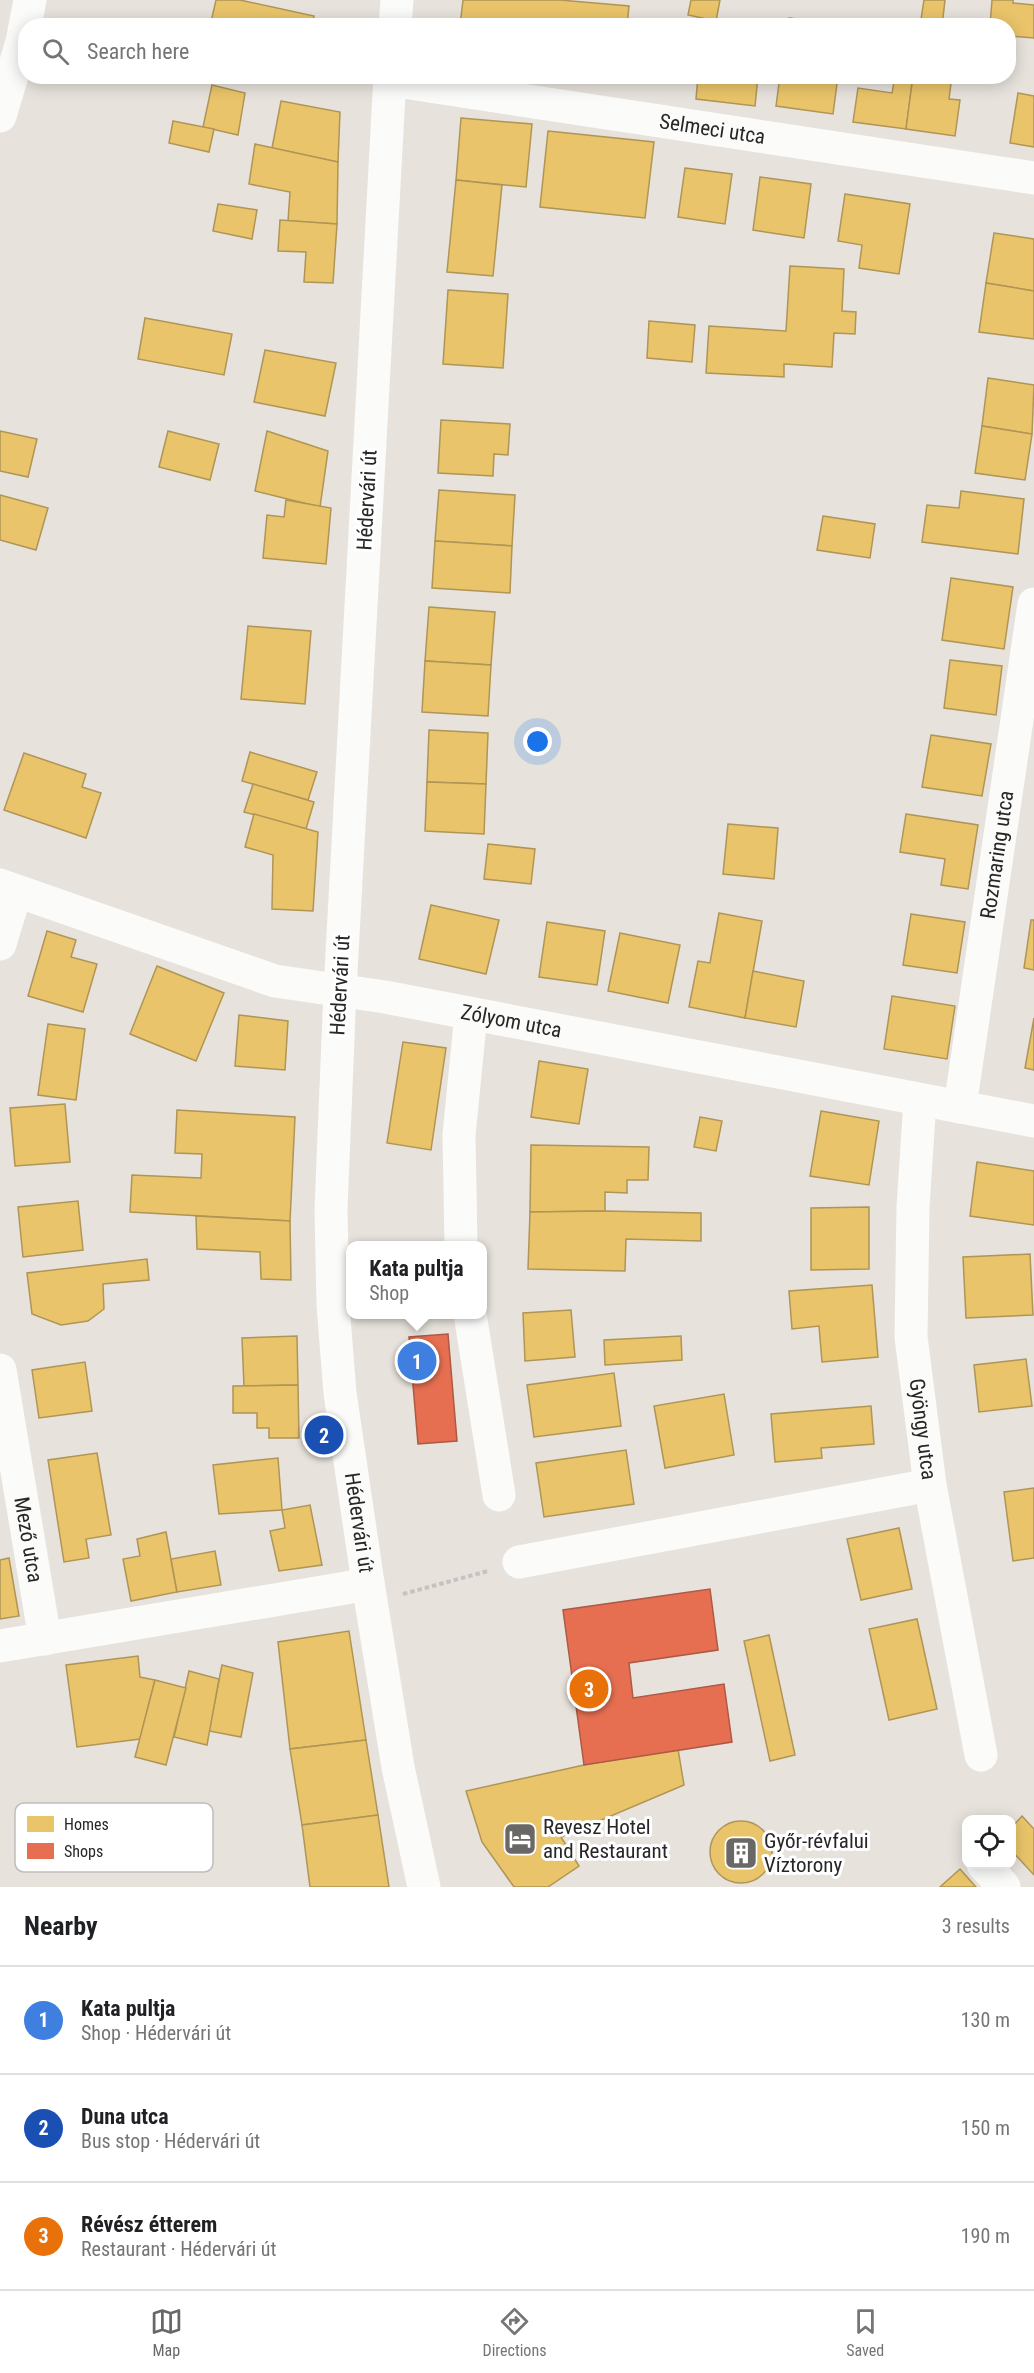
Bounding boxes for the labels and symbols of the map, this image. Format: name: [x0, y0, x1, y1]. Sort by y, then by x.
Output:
street label: Selmeci utca: [658, 109, 767, 149]
street label: Hédervári út: [352, 449, 382, 551]
your location: [523, 727, 552, 756]
street label: Rozmaring utca: [976, 789, 1018, 920]
street label: Hédervári út: [325, 934, 355, 1036]
street label: Zólyom utca: [459, 1000, 564, 1042]
pin: 1: [398, 1338, 436, 1384]
street label: Gyöngy utca: [904, 1377, 941, 1481]
pin: 2: [304, 1412, 344, 1458]
street label: Hédervári út: [340, 1471, 378, 1574]
street label: Mező utca: [9, 1495, 47, 1584]
pin: 3: [570, 1666, 608, 1712]
legend: [15, 1803, 213, 1872]
text: Homes: [64, 1815, 109, 1834]
place label: Revesz Hotel and Restaurant: [543, 1815, 668, 1863]
hotel icon: Revesz Hotel and Restaurant: [502, 1821, 538, 1857]
place label: Győr-révfalui Víztorony: [764, 1829, 869, 1877]
building icon: Győr-révfalui Víztorony: [723, 1835, 759, 1871]
text: Shops: [64, 1842, 103, 1861]

